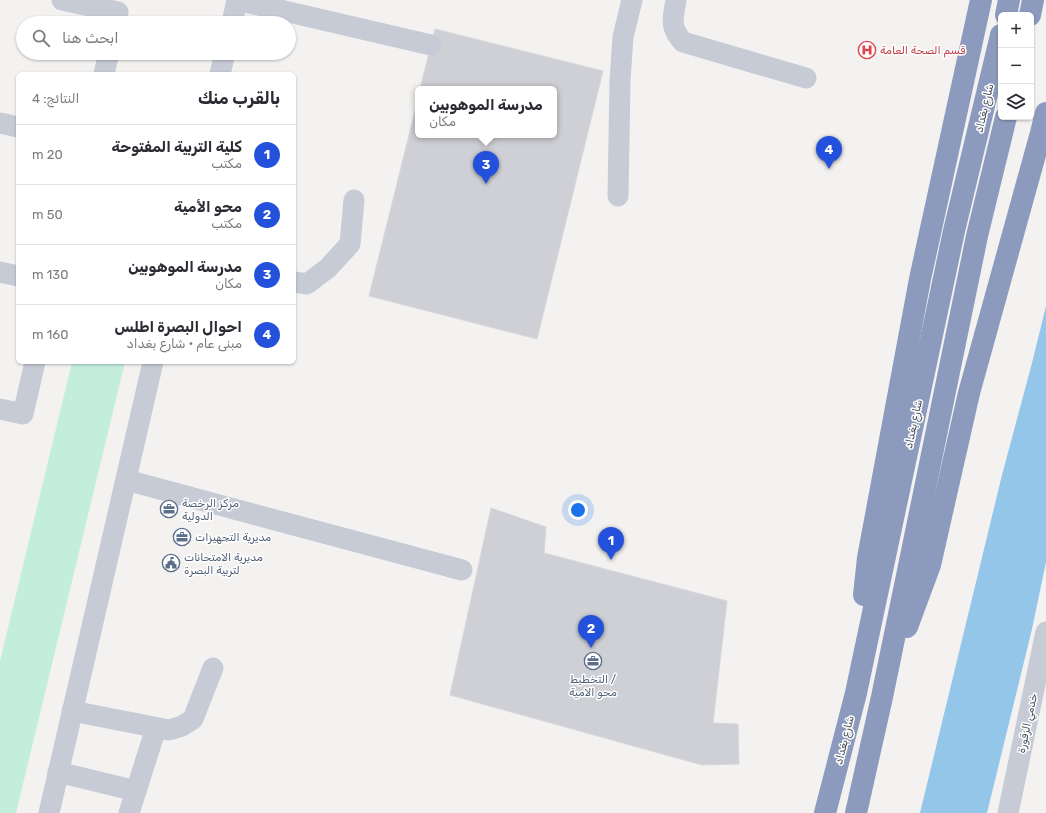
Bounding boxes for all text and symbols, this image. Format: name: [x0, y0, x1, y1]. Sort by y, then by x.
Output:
map controls: [998, 12, 1034, 120]
button: +: [998, 12, 1034, 48]
search box: [16, 16, 296, 60]
icon: search: [30, 27, 52, 49]
text: ابحث هنا: [62, 29, 119, 47]
hospital icon: قسم الصحة العامة: [857, 40, 877, 60]
place label: قسم الصحة العامة: [880, 44, 965, 58]
button: −: [998, 48, 1034, 84]
street label: شارع بغداد: [973, 82, 998, 134]
button: layers: [998, 84, 1034, 120]
popup: [415, 86, 557, 138]
text: بالقرب منك: [198, 88, 280, 108]
text: النتائج: 4: [32, 91, 79, 106]
text: مدرسة الموهوبين: [429, 96, 543, 114]
text: مكان: [429, 114, 456, 129]
pin: 4: [816, 136, 842, 169]
text: كلية التربية المفتوحة: [112, 138, 242, 156]
text: 20 m: [32, 147, 63, 162]
text: 1: [264, 147, 270, 162]
pin: 3: [473, 151, 499, 184]
text: مكتب: [211, 156, 242, 171]
text: محو الأمية: [174, 198, 242, 216]
text: 50 m: [32, 207, 63, 222]
text: 2: [263, 207, 271, 222]
text: مكتب: [211, 216, 242, 231]
text: مدرسة الموهوبين: [128, 258, 242, 276]
text: 130 m: [32, 267, 68, 282]
text: 3: [263, 267, 271, 282]
text: مكان: [215, 276, 242, 291]
text: احوال البصرة اطلس: [115, 318, 242, 336]
text: 160 m: [32, 327, 68, 342]
text: 4: [263, 327, 271, 342]
text: مبنى عام · شارع بغداد: [126, 336, 242, 351]
street label: شارع بغداد: [902, 398, 927, 450]
place label: مركز الرخصة الدولية: [182, 497, 239, 524]
office icon: مركز الرخصة الدولية: [159, 499, 179, 519]
your location: [568, 500, 588, 520]
office icon: مديرية التجهيزات: [172, 527, 192, 547]
pin: 1: [598, 527, 624, 560]
place label: مديرية التجهيزات: [195, 531, 271, 544]
place label: مديرية الامتحانات لتربية البصرة: [184, 551, 263, 577]
public building icon: مديرية الامتحانات لتربية البصرة: [161, 553, 181, 573]
pin: 2: [578, 615, 604, 648]
office icon: التخطيط / محو الامية: [583, 651, 603, 671]
place label: التخطيط / محو الامية: [569, 673, 617, 700]
street label: خدمي الزقورة: [1015, 692, 1042, 755]
street label: شارع بغداد: [832, 714, 859, 766]

